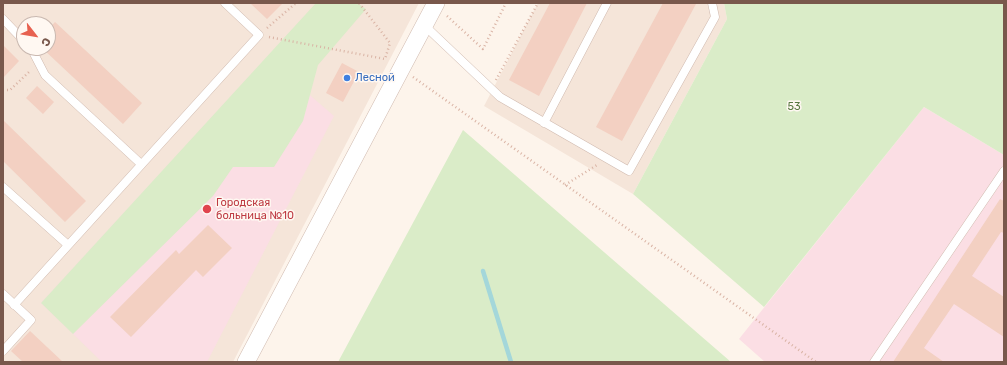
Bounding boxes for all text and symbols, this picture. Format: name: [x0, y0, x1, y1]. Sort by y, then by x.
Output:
north arrow: [16, 16, 56, 56]
text: С: [38, 35, 53, 49]
place label: Лесной: [355, 71, 395, 85]
marker: Лесной: [342, 73, 352, 83]
park label: 53: [787, 100, 801, 114]
place label: Городская больница №10: [216, 196, 294, 222]
marker: Городская больница №10: [201, 203, 213, 215]

